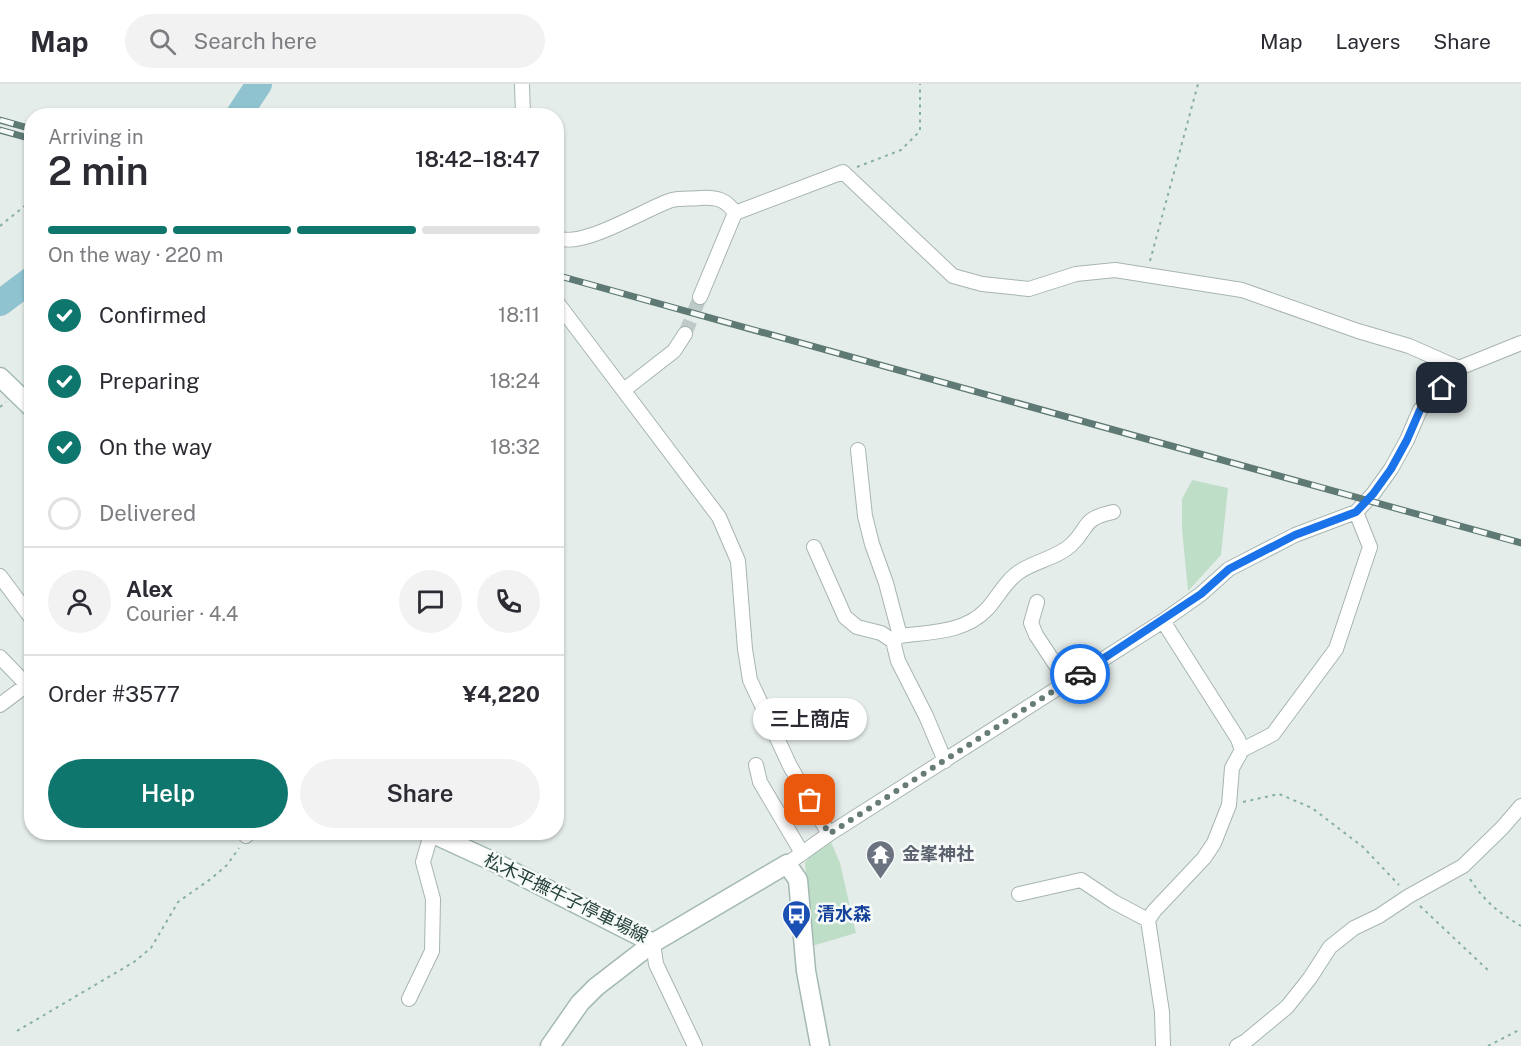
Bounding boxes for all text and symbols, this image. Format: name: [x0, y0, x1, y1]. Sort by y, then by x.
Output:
search box: [125, 14, 545, 68]
text: Map: [30, 25, 89, 58]
icon: search: [146, 25, 179, 58]
text: Search here: [194, 28, 317, 54]
text: Map: [1260, 29, 1303, 54]
text: Layers: [1336, 29, 1400, 54]
text: Share: [1433, 29, 1491, 54]
text: Arriving in: [48, 125, 143, 149]
text: 18:42–18:47: [415, 146, 540, 172]
text: 2 min: [48, 148, 149, 194]
text: On the way · 220 m: [48, 243, 223, 267]
icon: check: [48, 299, 81, 332]
text: Confirmed: [99, 302, 206, 328]
text: 18:11: [498, 303, 540, 327]
pin: [1416, 362, 1467, 413]
icon: check: [48, 365, 81, 398]
text: Preparing: [99, 368, 200, 394]
text: 18:24: [490, 369, 540, 393]
icon: home: [1425, 371, 1458, 404]
icon: check: [48, 431, 81, 464]
text: On the way: [99, 434, 212, 460]
text: 18:32: [490, 435, 540, 459]
text: Delivered: [99, 500, 196, 526]
button: person: [48, 570, 111, 633]
button: chat: [399, 570, 462, 633]
button: phone: [477, 570, 540, 633]
text: Alex: [126, 576, 173, 602]
text: Courier · 4.4: [126, 602, 238, 626]
courier: [1050, 644, 1110, 704]
icon: car: [1064, 658, 1097, 691]
text: Order #3577: [48, 681, 180, 707]
text: ¥4,220: [462, 681, 540, 707]
callout: 三上商店: [753, 698, 867, 740]
text: 三上商店: [770, 707, 850, 731]
button: Help: [48, 759, 288, 828]
button: Share: [300, 759, 540, 828]
pin: [784, 774, 835, 825]
icon: bag: [793, 783, 826, 816]
temple icon: 金峯神社: [865, 838, 897, 880]
place label: 金峯神社: [902, 843, 974, 864]
street label: 松木平撫牛子停車場線: [481, 849, 652, 946]
bus stop icon: 清水森: [780, 898, 812, 940]
place label: 清水森: [817, 903, 871, 924]

